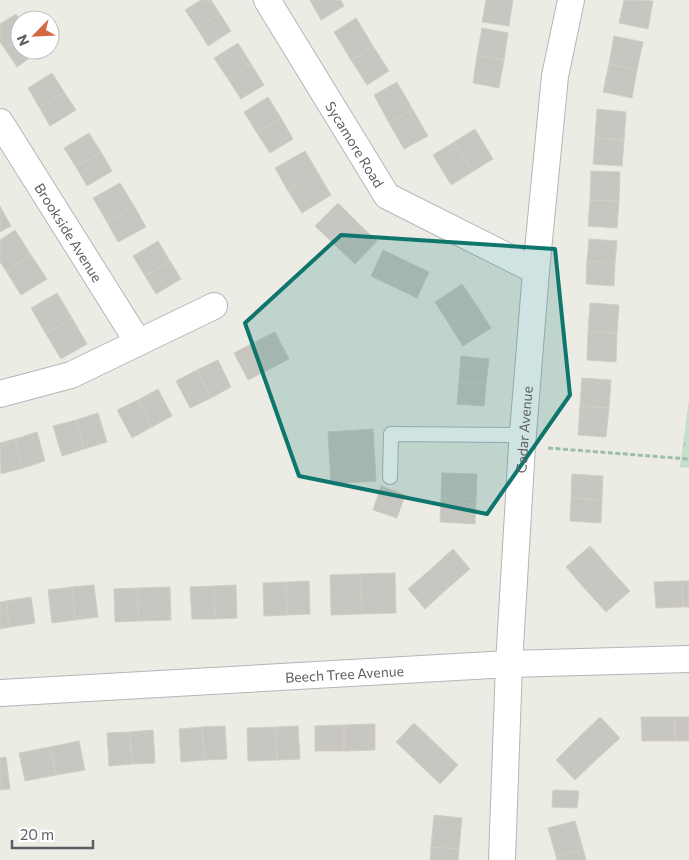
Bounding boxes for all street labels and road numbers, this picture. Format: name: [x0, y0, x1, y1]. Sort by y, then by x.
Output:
street label: Sycamore Road: [322, 98, 388, 190]
street label: Brookside Avenue: [32, 179, 106, 285]
street label: Cedar Avenue: [512, 385, 535, 474]
street label: Beech Tree Avenue: [285, 662, 404, 685]

